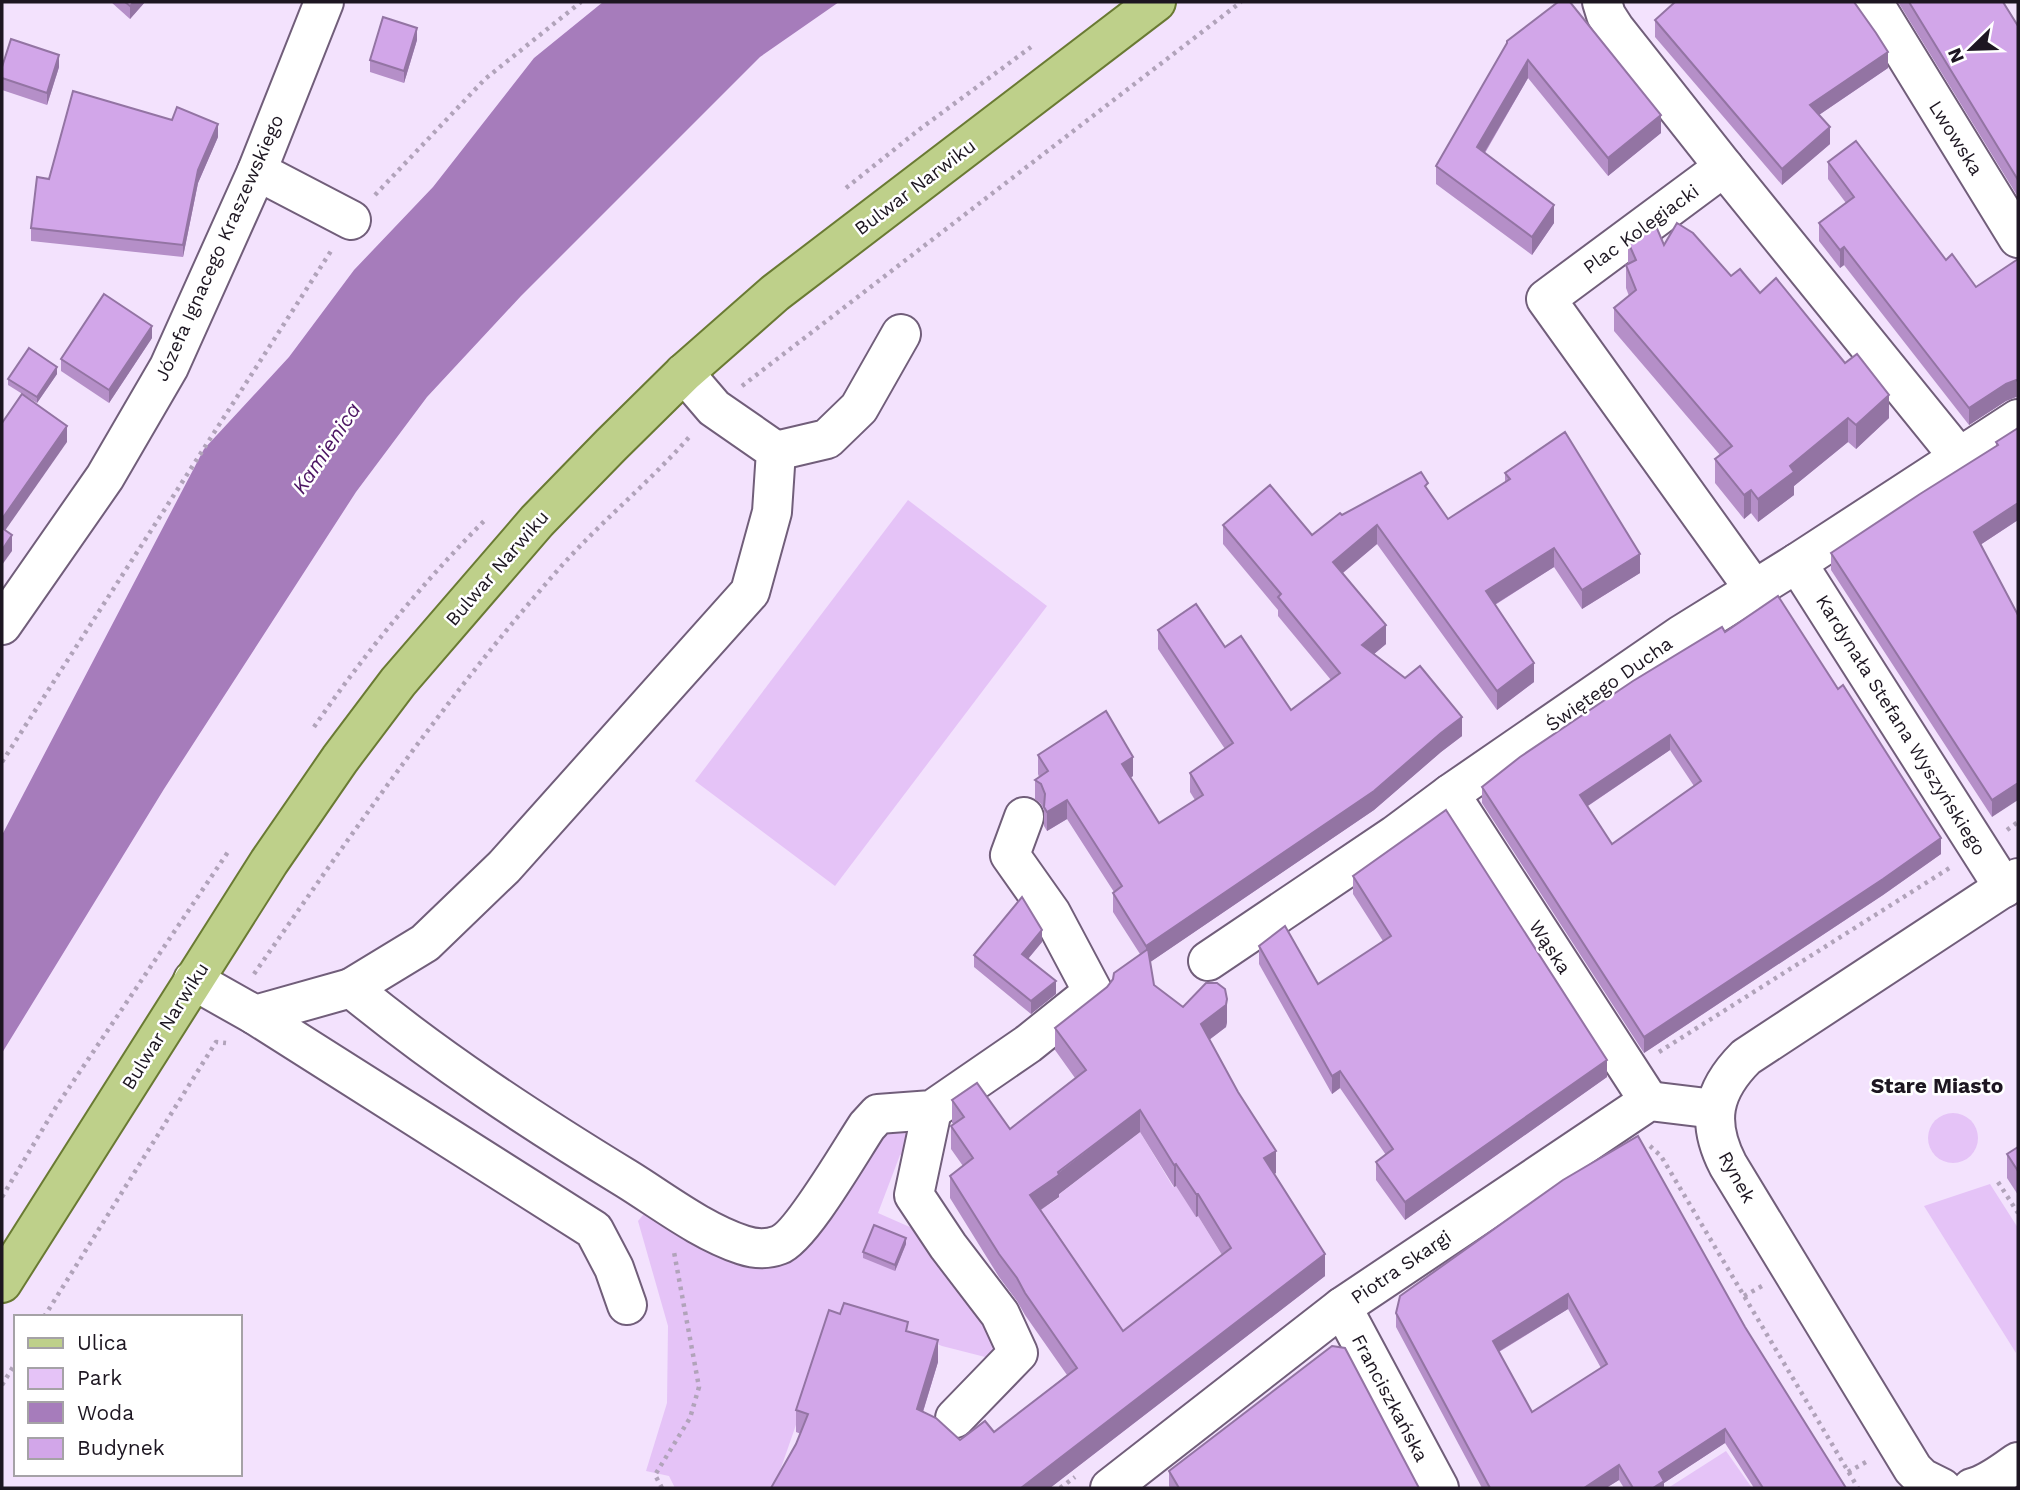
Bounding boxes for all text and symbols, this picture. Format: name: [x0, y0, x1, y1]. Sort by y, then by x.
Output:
north arrow: [1936, 14, 2006, 84]
text: N: [1942, 44, 1969, 66]
street label: Lwowska: [1924, 96, 1988, 180]
street label: Józefa Ignacego Kraszewskiego: [150, 111, 288, 385]
street label: Bulwar Narwiku: [850, 134, 980, 240]
street label: Plac Kolegiacki: [1579, 179, 1703, 279]
water label: Kamienica: [286, 398, 366, 498]
street label: Bulwar Narwiku: [441, 506, 553, 630]
street label: Kardynała Stefana Wyszyńskiego: [1811, 590, 1991, 860]
street label: Świętego Ducha: [1541, 632, 1677, 736]
street label: Wąska: [1524, 916, 1576, 978]
street label: Bulwar Narwiku: [117, 958, 213, 1094]
district label: Stare Miasto: [1871, 1073, 2003, 1098]
street label: Rynek: [1714, 1147, 1761, 1207]
street label: Piotra Skargi: [1346, 1225, 1456, 1309]
legend: [14, 1315, 242, 1476]
text: Ulica: [77, 1330, 128, 1355]
street label: Franciszkańska: [1347, 1330, 1433, 1466]
text: Park: [77, 1365, 122, 1390]
text: Woda: [77, 1400, 134, 1425]
text: Budynek: [77, 1435, 165, 1460]

